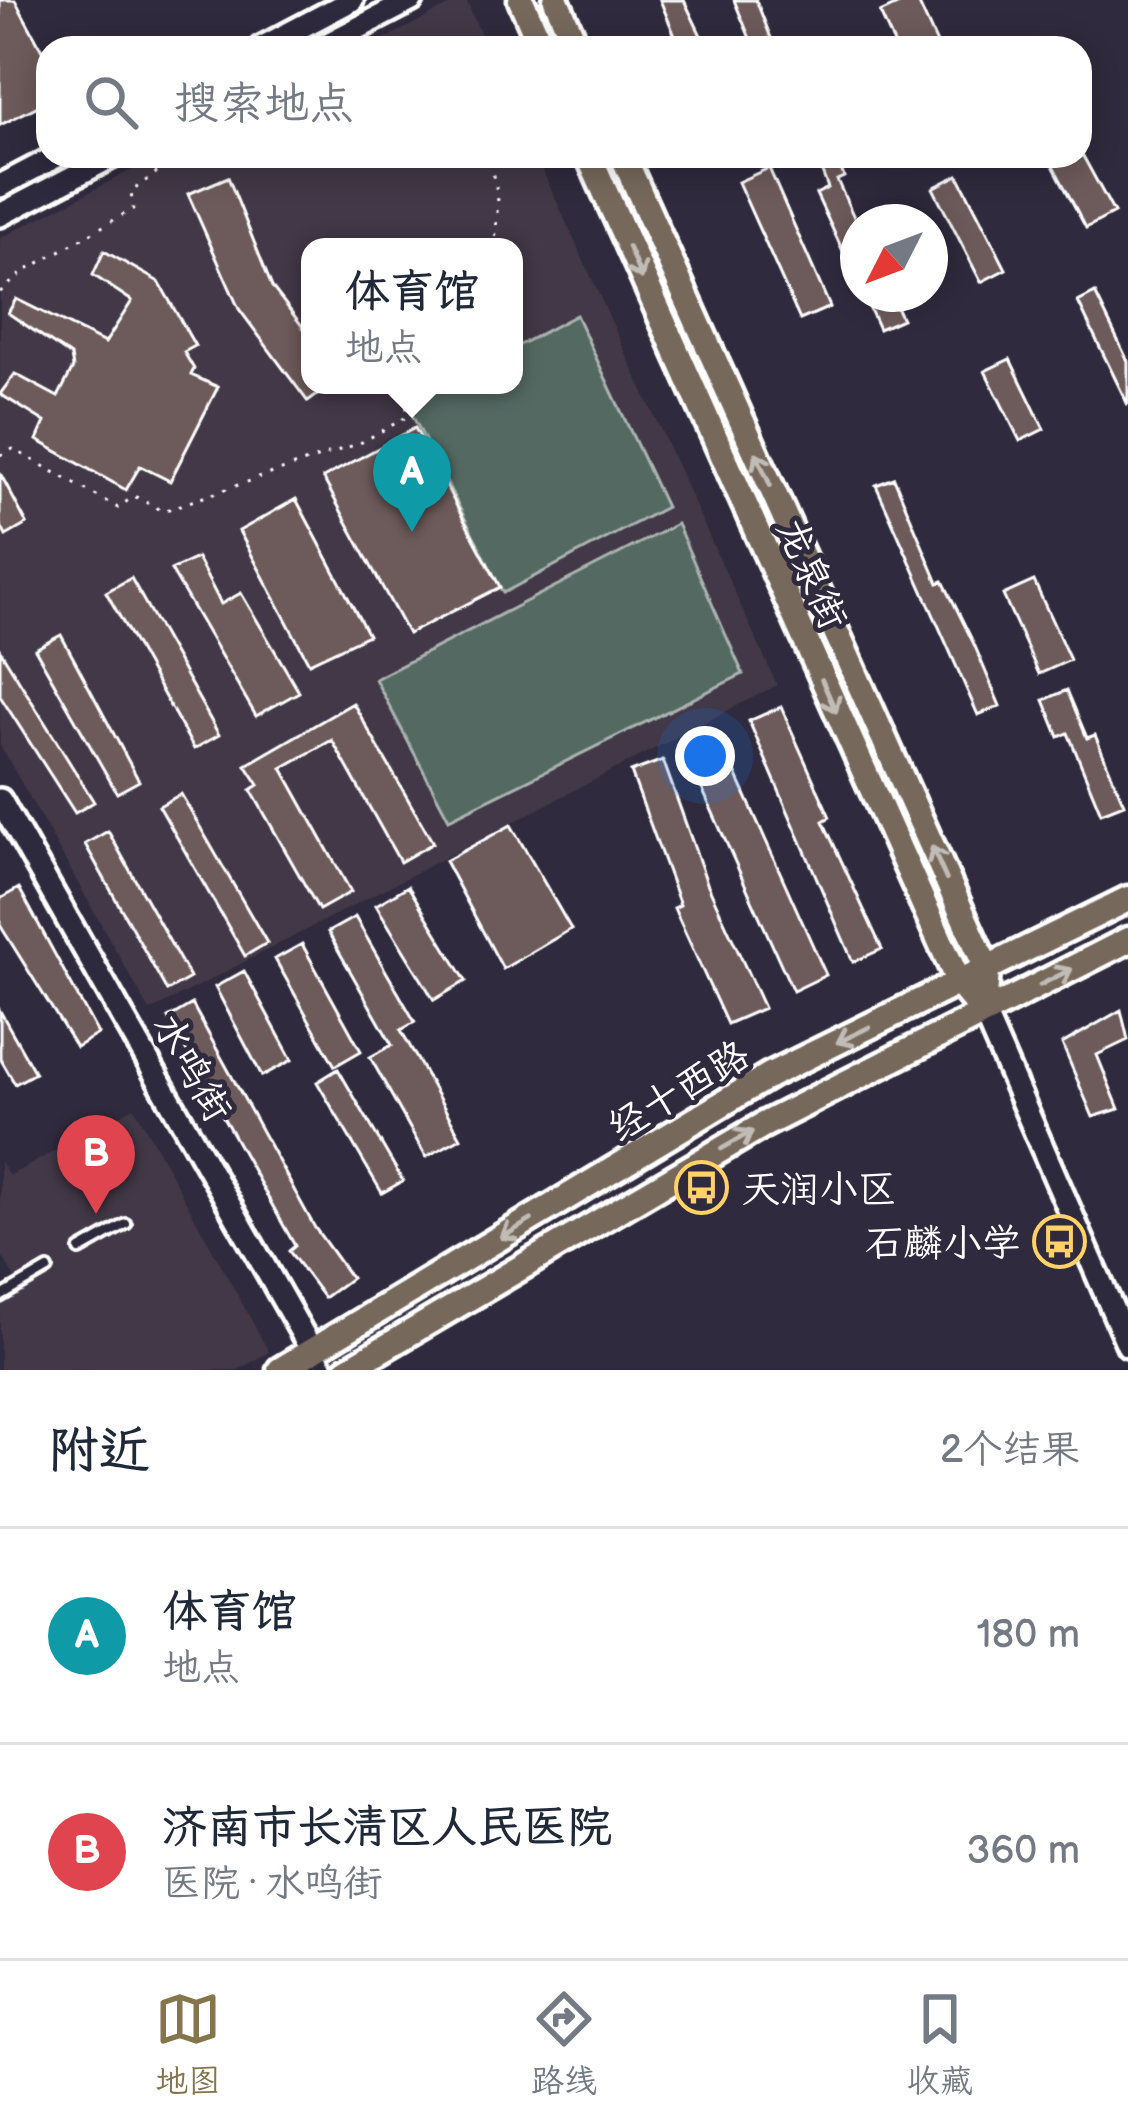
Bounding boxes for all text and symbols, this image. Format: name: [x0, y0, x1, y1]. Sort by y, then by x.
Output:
search box: [36, 36, 1092, 168]
icon: search: [78, 69, 144, 135]
text: 搜索地点: [174, 77, 354, 132]
north arrow: [840, 204, 948, 312]
popup: [301, 238, 523, 394]
one-way arrow: [626, 244, 647, 281]
text: 体育馆: [344, 265, 480, 320]
text: 地点: [344, 325, 423, 372]
pin: A: [373, 433, 451, 532]
one-way arrow: [750, 451, 772, 487]
street label: 龙泉街: [765, 511, 856, 637]
one-way arrow: [819, 677, 841, 713]
your location: [675, 726, 735, 786]
one-way arrow: [927, 846, 949, 882]
one-way arrow: [1038, 964, 1073, 987]
street label: 水鸣街: [141, 1006, 240, 1131]
one-way arrow: [836, 1025, 872, 1047]
street label: 经十西路: [600, 1032, 758, 1152]
pin: B: [57, 1115, 135, 1214]
one-way arrow: [719, 1128, 754, 1151]
bus stop icon: 天润小区: [674, 1160, 730, 1216]
place label: 天润小区: [741, 1167, 897, 1214]
bus stop icon: 石麟小学: [1032, 1214, 1088, 1270]
one-way arrow: [500, 1217, 534, 1241]
place label: 石麟小学: [865, 1221, 1021, 1268]
text: 附近: [48, 1421, 150, 1482]
text: 2个结果: [940, 1427, 1080, 1474]
text: 体育馆: [162, 1585, 297, 1640]
text: A: [75, 1612, 99, 1659]
text: 180 m: [976, 1612, 1080, 1659]
text: 地点: [162, 1645, 240, 1692]
text: 济南市长清区人民医院: [162, 1801, 612, 1856]
text: B: [73, 1828, 101, 1875]
text: 360 m: [966, 1828, 1080, 1875]
text: 医院 · 水鸣街: [162, 1861, 382, 1908]
tab: 地图: [155, 1986, 221, 2102]
tab: 路线: [531, 1986, 597, 2102]
tab: 收藏: [907, 1986, 973, 2102]

